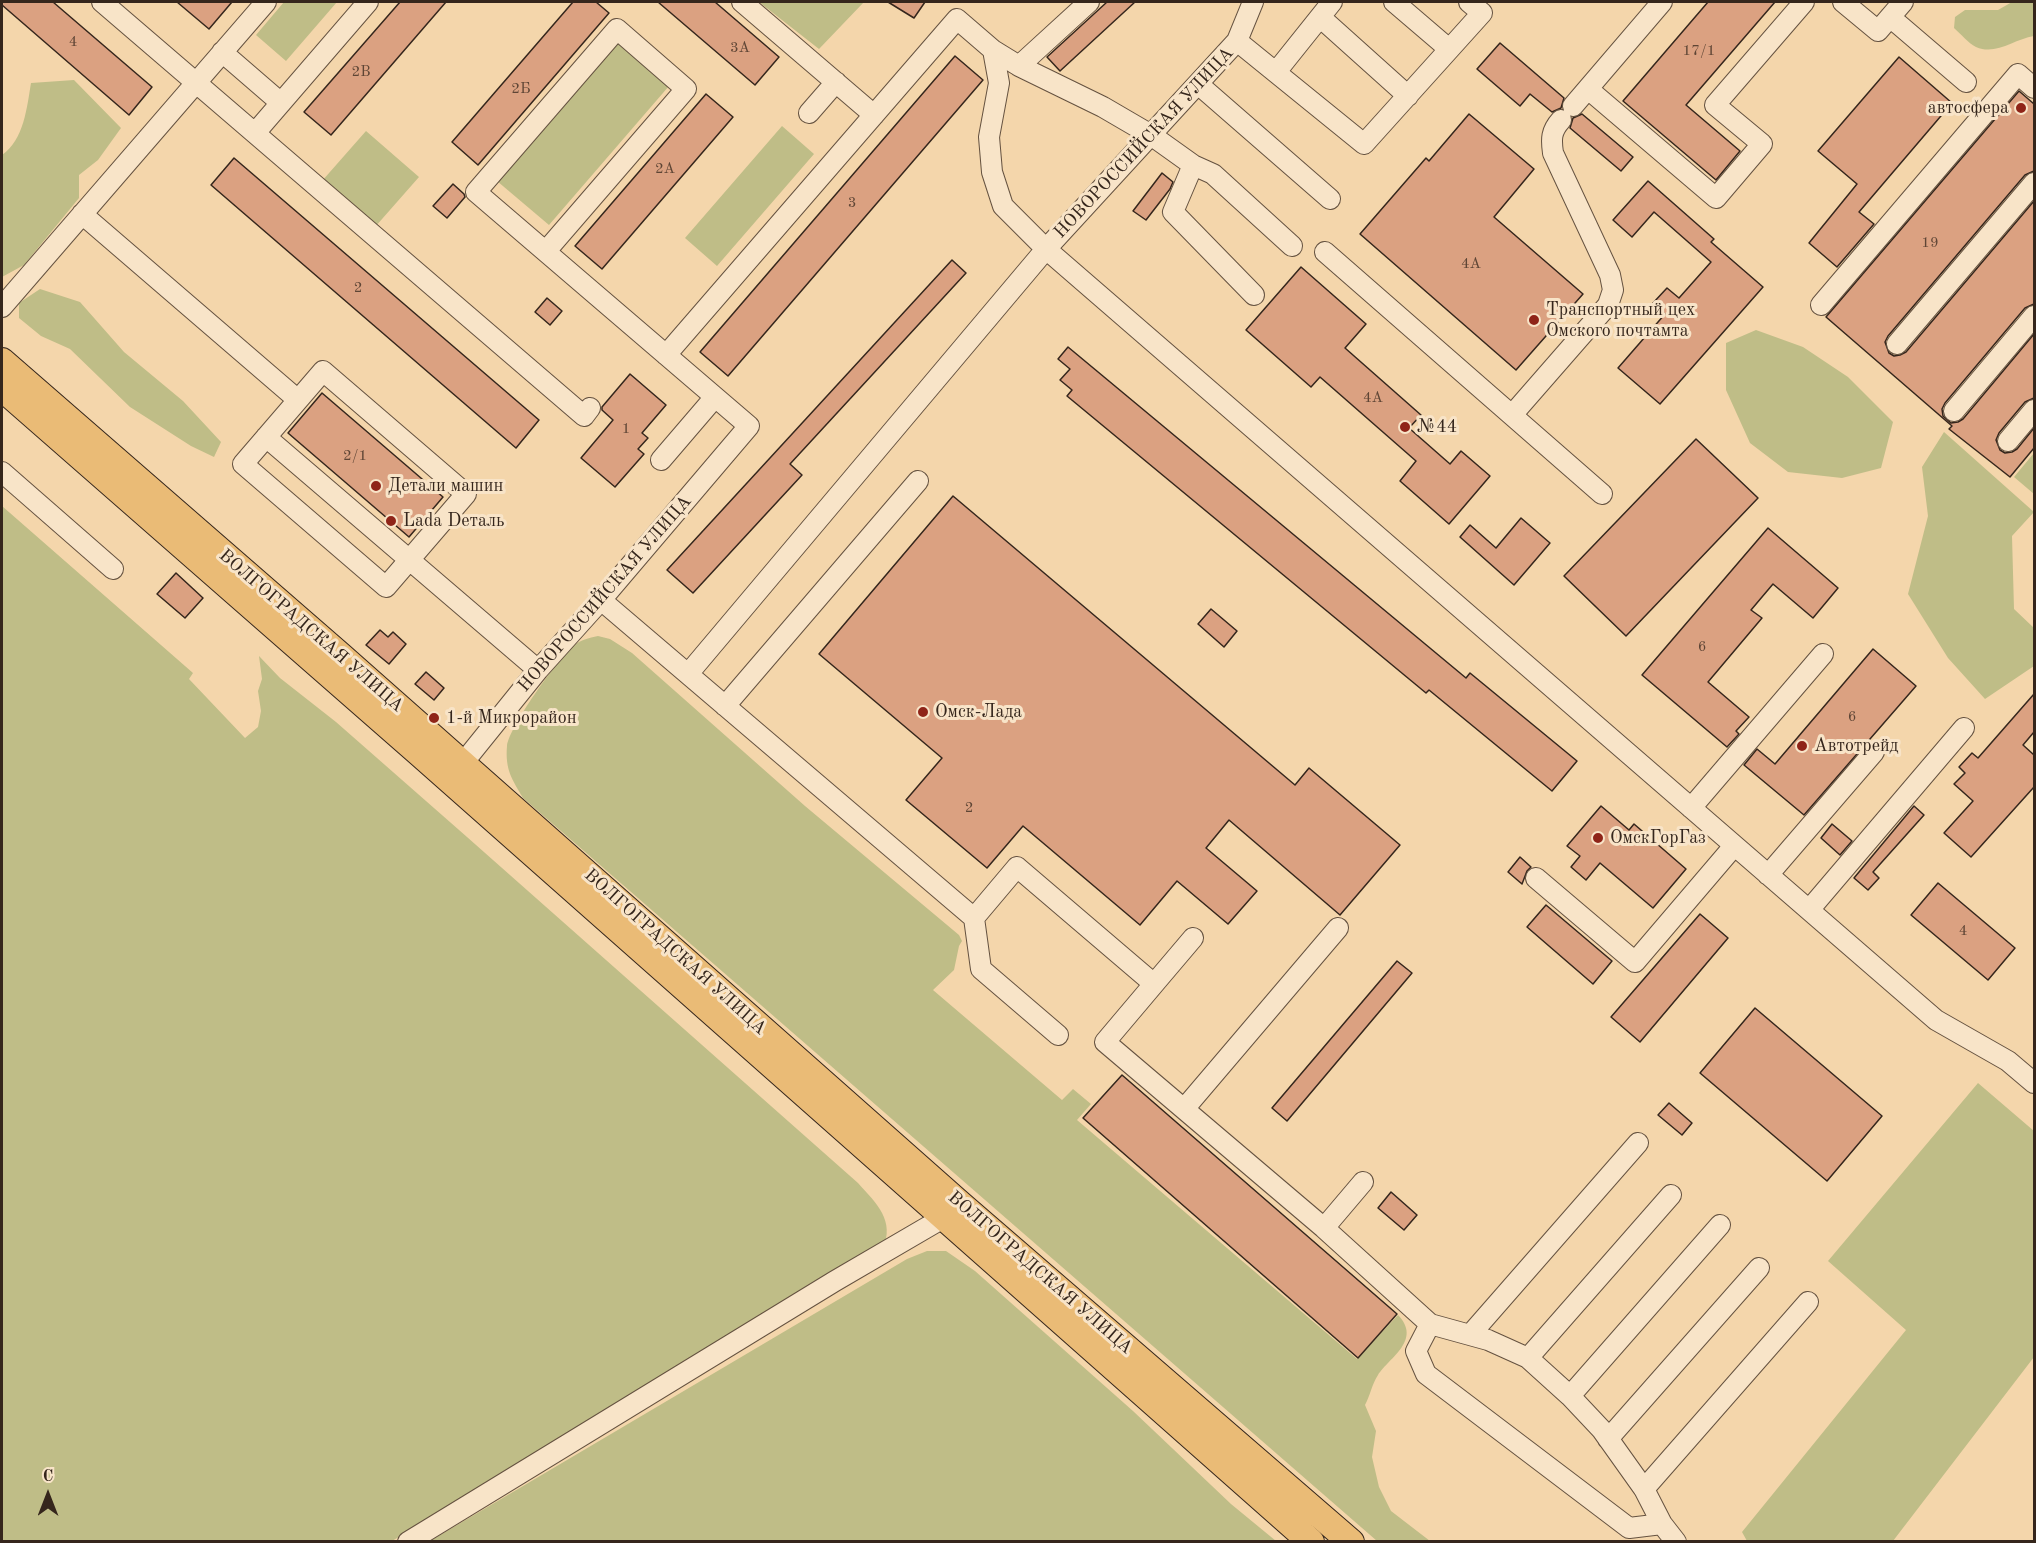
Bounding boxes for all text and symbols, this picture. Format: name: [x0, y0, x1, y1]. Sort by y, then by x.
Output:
house number: 4: [69, 33, 77, 51]
house number: 3А: [730, 39, 750, 57]
house number: 17/1: [1683, 42, 1715, 60]
street label: НОВОРОССИЙСКАЯ УЛИЦА: [1050, 43, 1238, 243]
house number: 2В: [351, 63, 371, 81]
house number: 2Б: [511, 80, 531, 98]
place label: автосфера: [1928, 97, 2009, 119]
marker: автосфера: [2014, 101, 2028, 115]
house number: 2А: [655, 160, 675, 178]
house number: 3: [848, 194, 856, 212]
house number: 19: [1921, 234, 1939, 252]
house number: 4А: [1461, 255, 1481, 273]
house number: 2: [354, 279, 362, 297]
place label: Транспортный цех Омского почтамта: [1546, 299, 1695, 342]
marker: Транспортный цех Омского почтамта: [1527, 313, 1541, 327]
house number: 4А: [1363, 389, 1383, 407]
place label: №44: [1417, 416, 1457, 438]
house number: 1: [622, 420, 630, 438]
marker: №44: [1398, 420, 1412, 434]
house number: 2/1: [343, 447, 367, 465]
place label: Детали машин: [388, 475, 503, 497]
marker: Детали машин: [369, 479, 383, 493]
street label: НОВОРОССИЙСКАЯ УЛИЦА: [514, 491, 696, 697]
place label: Lada Dеталь: [403, 510, 504, 532]
marker: Lada Dеталь: [384, 514, 398, 528]
street label: ВОЛГОГРАДСКАЯ УЛИЦА: [214, 545, 408, 717]
house number: 6: [1698, 638, 1706, 656]
place label: Омск-Лада: [935, 701, 1022, 723]
marker: Омск-Лада: [916, 705, 930, 719]
place label: 1-й Микрорайон: [446, 707, 577, 729]
house number: 6: [1848, 708, 1856, 726]
marker: 1-й Микрорайон: [427, 711, 441, 725]
place label: Автотрейд: [1814, 735, 1898, 757]
marker: Автотрейд: [1795, 739, 1809, 753]
house number: 2: [965, 799, 973, 817]
place label: ОмскГорГаз: [1610, 827, 1706, 849]
marker: ОмскГорГаз: [1591, 831, 1605, 845]
street label: ВОЛГОГРАДСКАЯ УЛИЦА: [579, 864, 771, 1040]
house number: 4: [1959, 922, 1967, 940]
street label: ВОЛГОГРАДСКАЯ УЛИЦА: [943, 1187, 1137, 1359]
north arrow: [18, 1465, 78, 1525]
text: С: [43, 1469, 53, 1485]

